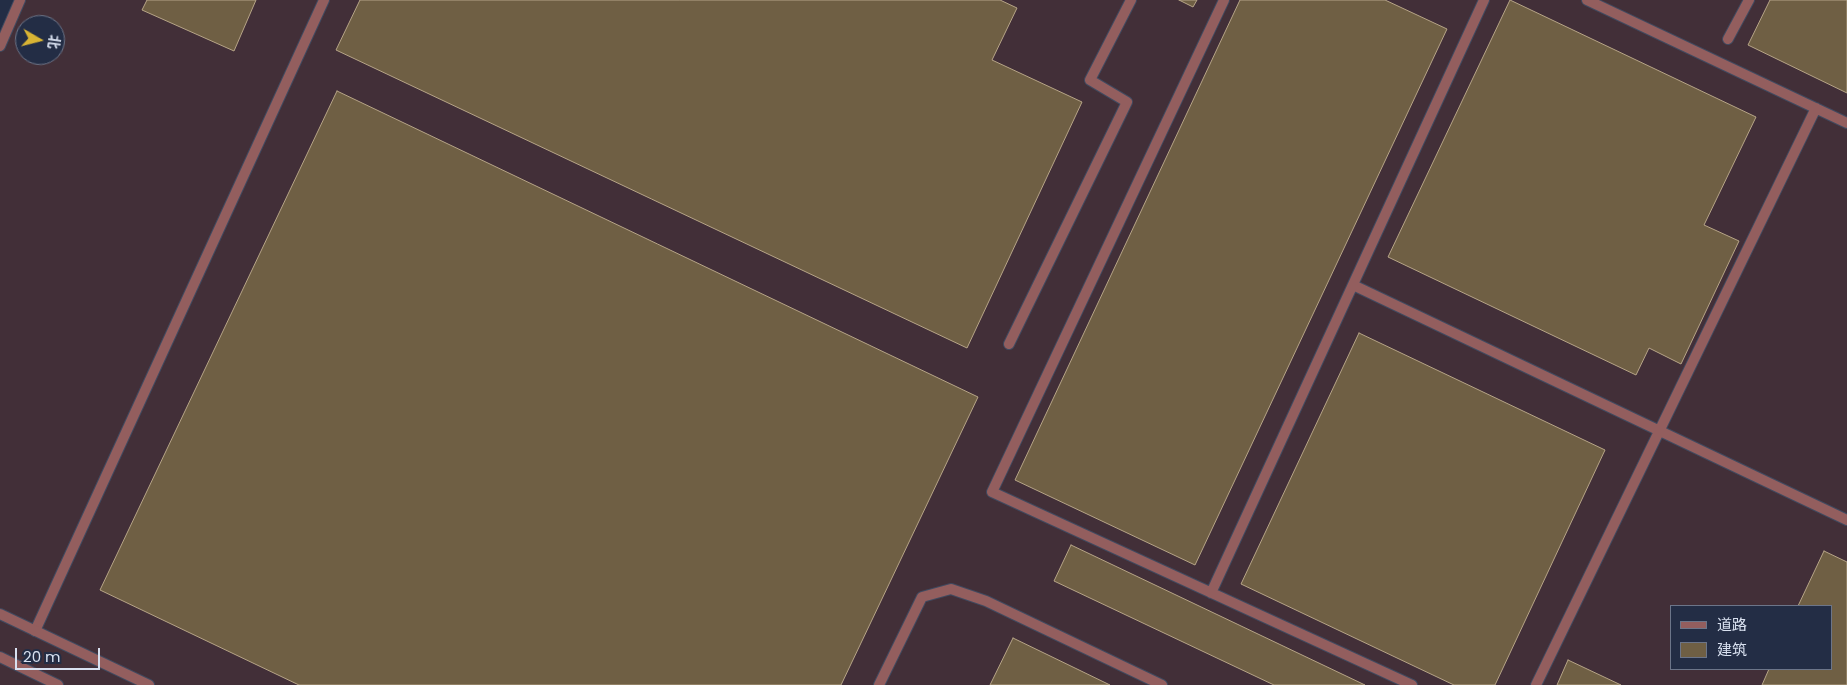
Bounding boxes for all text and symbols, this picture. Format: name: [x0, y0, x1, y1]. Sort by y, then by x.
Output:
north arrow: [15, 15, 65, 65]
text: 北: [43, 34, 65, 50]
legend: [1670, 605, 1832, 670]
text: 道路: [1717, 614, 1747, 635]
scale bar: [18, 638, 102, 670]
text: 建筑: [1717, 639, 1747, 660]
text: 20 m: [23, 646, 61, 667]

